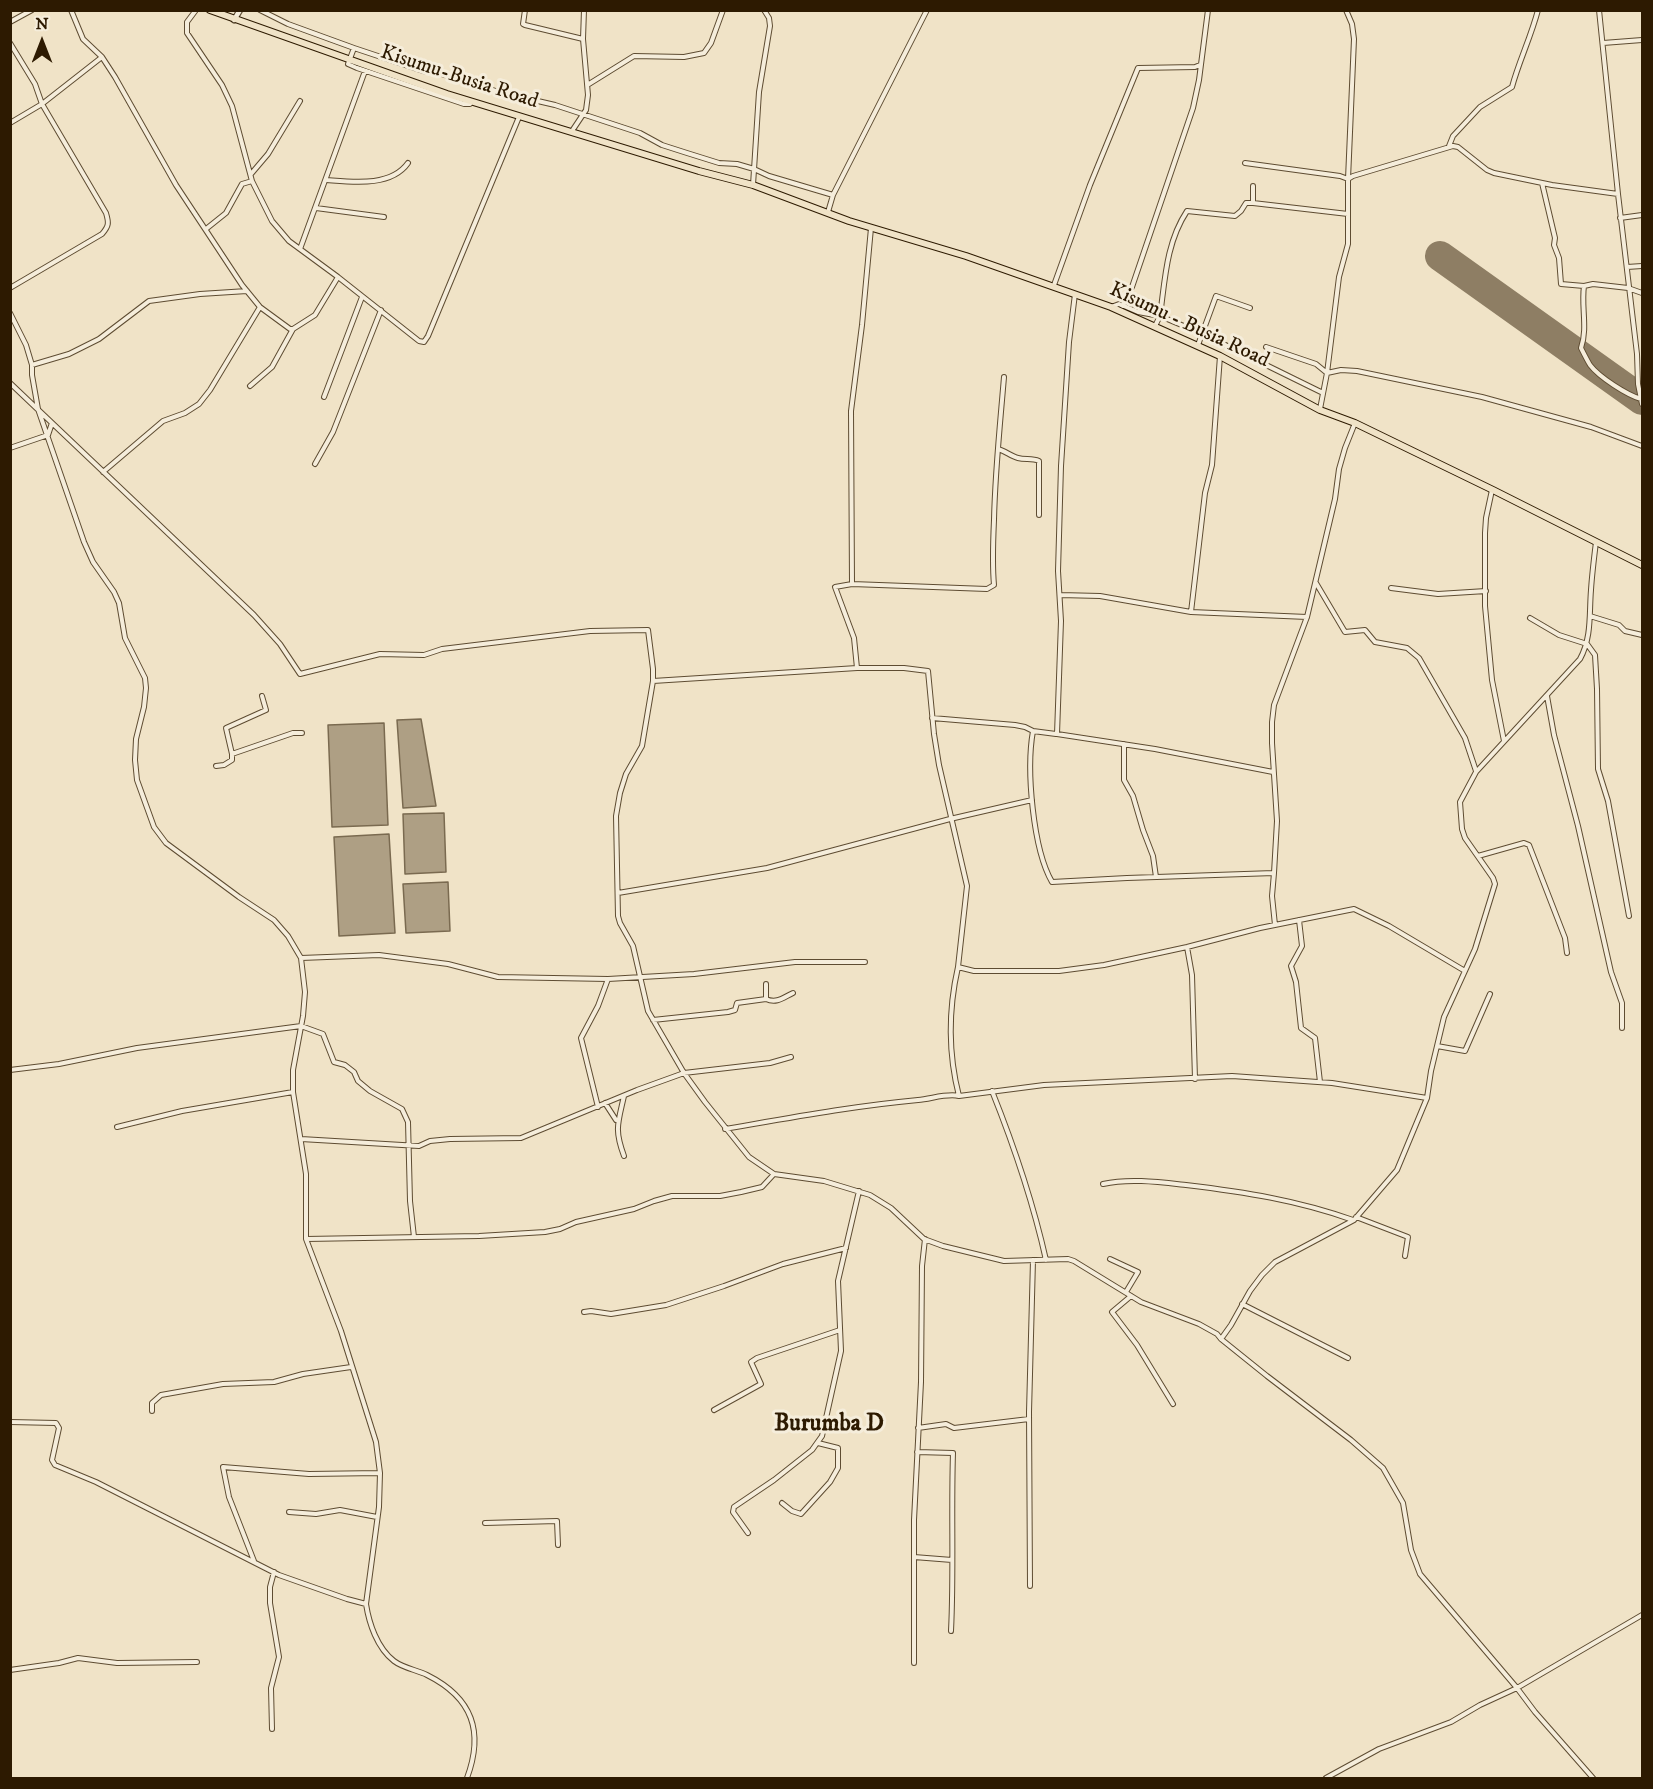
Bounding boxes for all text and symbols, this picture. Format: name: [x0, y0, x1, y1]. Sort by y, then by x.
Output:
north arrow: [12, 12, 72, 72]
text: N: [35, 14, 49, 34]
street label: Kisumu-Busia Road: [377, 41, 541, 115]
street label: Kisumu - Busia Road: [1105, 278, 1273, 374]
district label: Burumba D: [774, 1411, 884, 1439]

